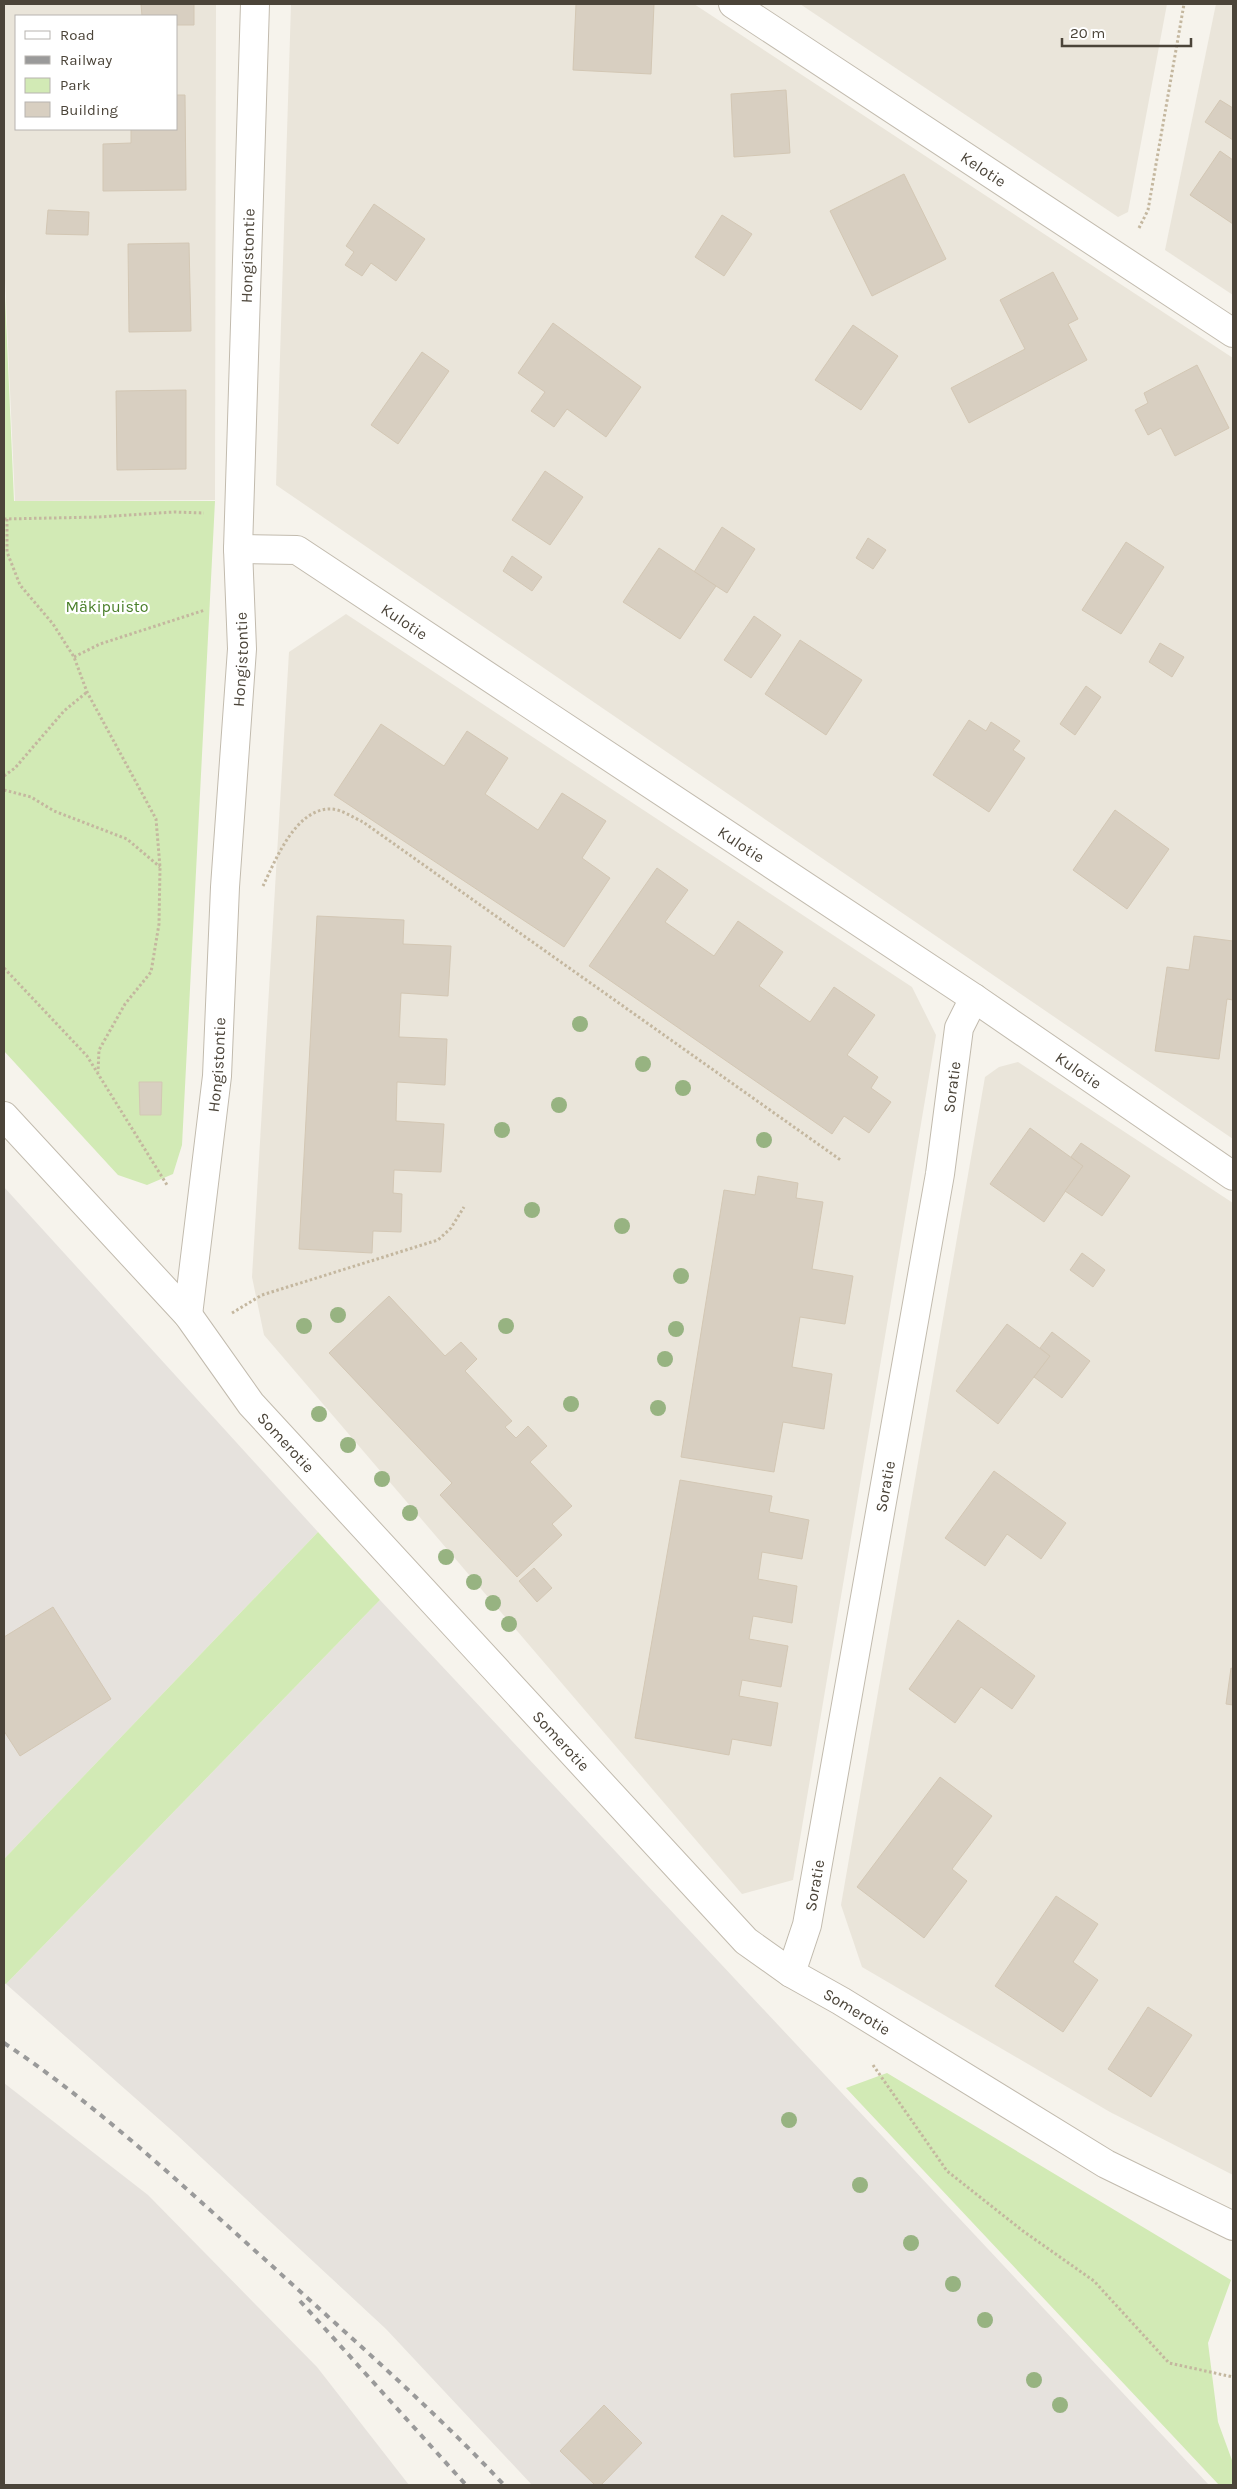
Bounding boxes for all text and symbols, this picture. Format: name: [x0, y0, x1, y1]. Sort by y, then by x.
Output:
legend: [15, 15, 178, 130]
scale bar: [1062, 15, 1191, 47]
text: 20 m: [1070, 24, 1105, 42]
text: Road: [60, 26, 95, 44]
text: Railway: [60, 51, 112, 69]
text: Park: [60, 76, 90, 94]
text: Building: [60, 101, 118, 119]
street label: Kelotie: [957, 147, 1010, 191]
street label: Hongistontie: [236, 208, 258, 303]
park label: Mäkipuisto: [65, 597, 149, 616]
street label: Kulotie: [378, 599, 431, 643]
street label: Hongistontie: [228, 612, 252, 707]
street label: Kulotie: [715, 822, 768, 866]
street label: Hongistontie: [203, 1017, 229, 1113]
street label: Kulotie: [1052, 1048, 1106, 1093]
street label: Soratie: [939, 1060, 964, 1114]
street label: Somerotie: [254, 1408, 319, 1476]
street label: Soratie: [871, 1459, 899, 1514]
street label: Somerotie: [529, 1707, 594, 1775]
street label: Soratie: [800, 1858, 828, 1913]
street label: Somerotie: [820, 1984, 894, 2039]

